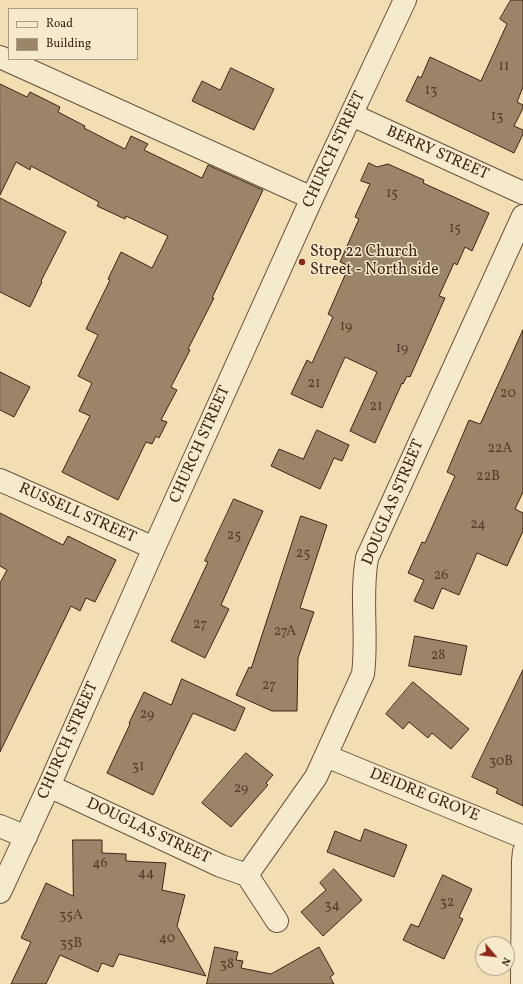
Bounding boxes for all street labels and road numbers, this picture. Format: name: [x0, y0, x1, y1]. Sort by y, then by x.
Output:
street label: CHURCH STREET: [300, 89, 370, 211]
street label: BERRY STREET: [383, 123, 491, 185]
street label: CHURCH STREET: [167, 383, 235, 507]
street label: DOUGLAS STREET: [359, 437, 429, 569]
street label: RUSSELL STREET: [15, 480, 139, 548]
street label: CHURCH STREET: [35, 679, 103, 803]
street label: DEIDRE GROVE: [366, 765, 482, 827]
street label: DOUGLAS STREET: [83, 795, 213, 869]

